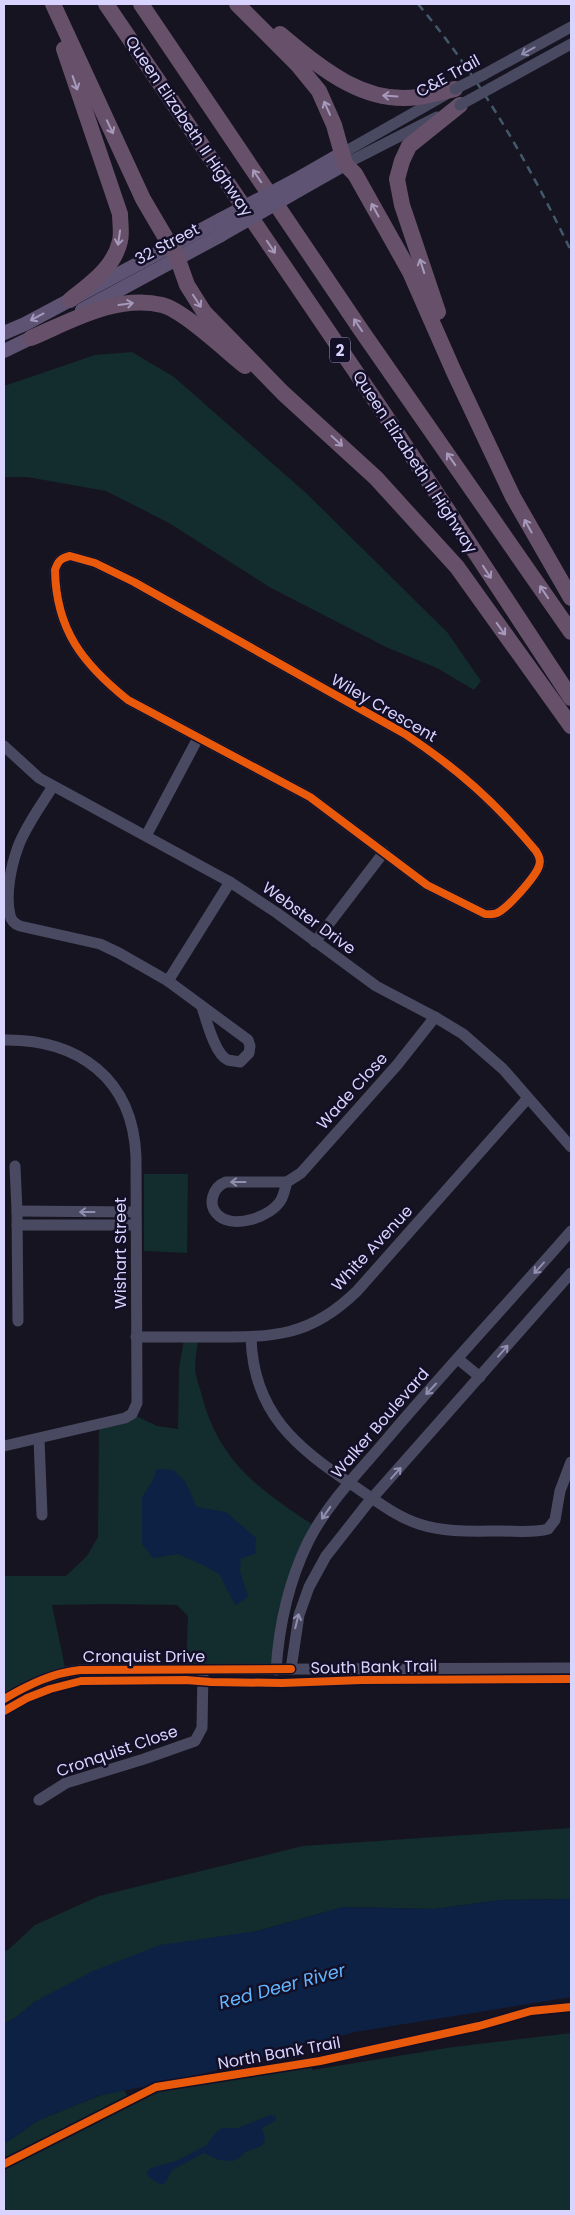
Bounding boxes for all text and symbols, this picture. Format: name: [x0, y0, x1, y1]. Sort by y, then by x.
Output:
street label: Queen Elizabeth II Highway: [120, 31, 258, 221]
one-way arrow: [522, 46, 536, 56]
street label: C&E Trail: [412, 49, 484, 103]
one-way arrow: [71, 75, 81, 91]
one-way arrow: [382, 91, 398, 101]
one-way arrow: [321, 101, 331, 116]
one-way arrow: [105, 120, 115, 135]
one-way arrow: [252, 169, 262, 183]
one-way arrow: [370, 203, 379, 218]
street label: 32 Street: [131, 217, 203, 271]
one-way arrow: [114, 229, 124, 245]
one-way arrow: [266, 240, 276, 254]
one-way arrow: [416, 258, 426, 274]
one-way arrow: [192, 294, 202, 308]
one-way arrow: [118, 299, 134, 309]
one-way arrow: [30, 313, 45, 323]
one-way arrow: [353, 319, 363, 333]
road number: 2: [330, 338, 350, 362]
street label: Queen Elizabeth II Highway: [347, 366, 483, 558]
one-way arrow: [330, 436, 343, 447]
one-way arrow: [446, 452, 456, 466]
one-way arrow: [523, 518, 533, 533]
one-way arrow: [481, 565, 492, 579]
one-way arrow: [539, 585, 549, 599]
one-way arrow: [496, 622, 506, 636]
street label: Wiley Crescent: [327, 668, 441, 748]
street label: Webster Drive: [257, 876, 361, 960]
street label: Wade Close: [311, 1047, 393, 1134]
one-way arrow: [231, 1177, 247, 1187]
street label: Wishart Street: [109, 1197, 132, 1309]
street label: White Avenue: [326, 1200, 418, 1296]
one-way arrow: [79, 1207, 95, 1217]
one-way arrow: [533, 1261, 545, 1274]
one-way arrow: [497, 1344, 509, 1357]
street label: Walker Boulevard: [326, 1363, 434, 1483]
one-way arrow: [425, 1382, 436, 1395]
one-way arrow: [390, 1467, 401, 1480]
one-way arrow: [321, 1506, 331, 1520]
one-way arrow: [293, 1613, 303, 1629]
street label: Cronquist Drive: [83, 1645, 205, 1668]
street label: South Bank Trail: [310, 1654, 438, 1680]
street label: Cronquist Close: [53, 1719, 181, 1783]
water label: Red Deer River: [216, 1957, 349, 2015]
street label: North Bank Trail: [216, 2031, 342, 2075]

